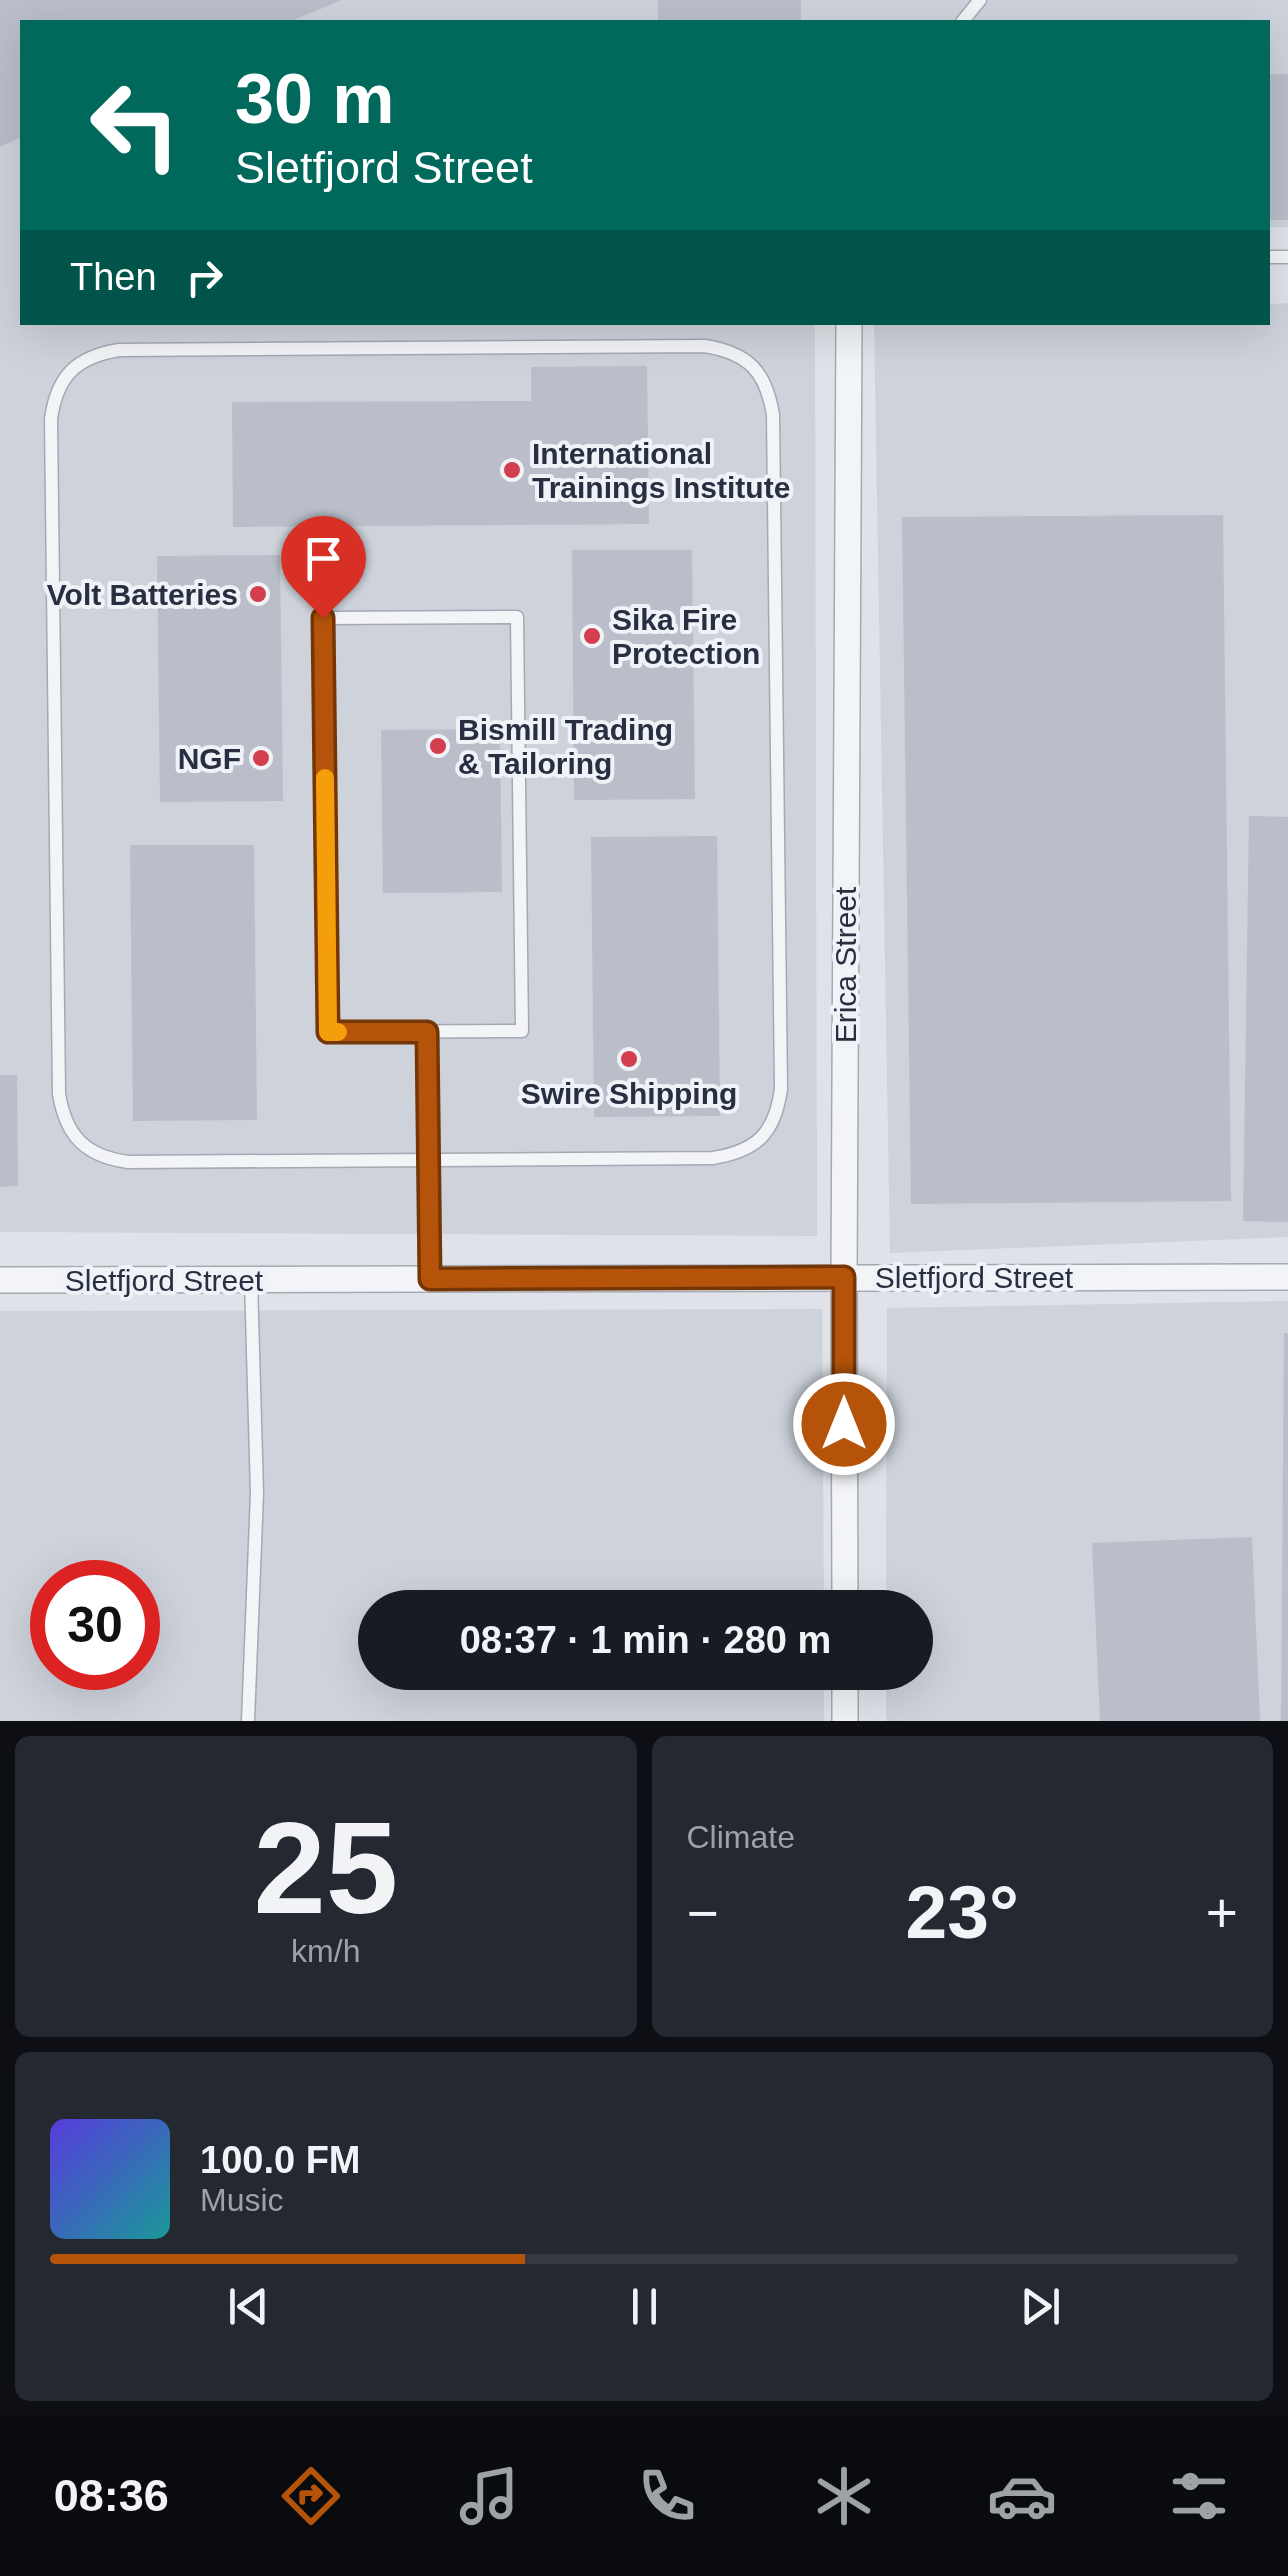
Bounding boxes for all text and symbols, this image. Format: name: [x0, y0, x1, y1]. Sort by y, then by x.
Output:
icon: left: [70, 60, 200, 190]
text: 30 m: [235, 60, 395, 138]
text: Sletfjord Street: [235, 142, 533, 193]
icon: right: [177, 250, 232, 305]
text: Then: [70, 256, 157, 298]
place label: International Trainings Institute: [532, 437, 790, 504]
marker: International Trainings Institute: [501, 459, 523, 481]
pin: [281, 516, 366, 619]
icon: arrive: [296, 531, 351, 586]
place label: Volt Batteries: [47, 578, 238, 611]
marker: Volt Batteries: [247, 583, 269, 605]
place label: Sika Fire Protection: [612, 603, 760, 670]
marker: Sika Fire Protection: [581, 625, 603, 647]
place label: Bismill Trading & Tailoring: [458, 713, 673, 780]
marker: Bismill Trading & Tailoring: [427, 735, 449, 757]
place label: NGF: [178, 742, 241, 775]
marker: NGF: [250, 747, 272, 769]
street label: Erica Street: [829, 886, 862, 1043]
marker: Swire Shipping: [618, 1048, 640, 1070]
place label: Swire Shipping: [521, 1077, 737, 1110]
street label: Sletfjord Street: [875, 1261, 1074, 1294]
street label: Sletfjord Street: [65, 1264, 264, 1297]
position arrow: [792, 1372, 896, 1476]
speed limit sign: 30: [30, 1560, 160, 1690]
text: 08:37 · 1 min · 280 m: [460, 1619, 831, 1661]
text: 25: [253, 1795, 398, 1941]
text: Climate: [687, 1819, 795, 1855]
text: 23°: [906, 1870, 1019, 1954]
text: −: [687, 1882, 719, 1944]
text: +: [1206, 1882, 1238, 1944]
text: km/h: [291, 1933, 360, 1969]
text: 100.0 FM: [200, 2139, 361, 2181]
text: Music: [200, 2182, 284, 2218]
icon: previous: [221, 2279, 276, 2334]
icon: pause: [617, 2279, 672, 2334]
icon: next: [1013, 2279, 1068, 2334]
icon: directions: [276, 2461, 346, 2531]
icon: music: [454, 2461, 524, 2531]
icon: phone: [632, 2461, 702, 2531]
icon: climate: [809, 2461, 879, 2531]
icon: car: [987, 2461, 1057, 2531]
icon: filters: [1164, 2461, 1234, 2531]
text: 08:36: [54, 2470, 169, 2521]

